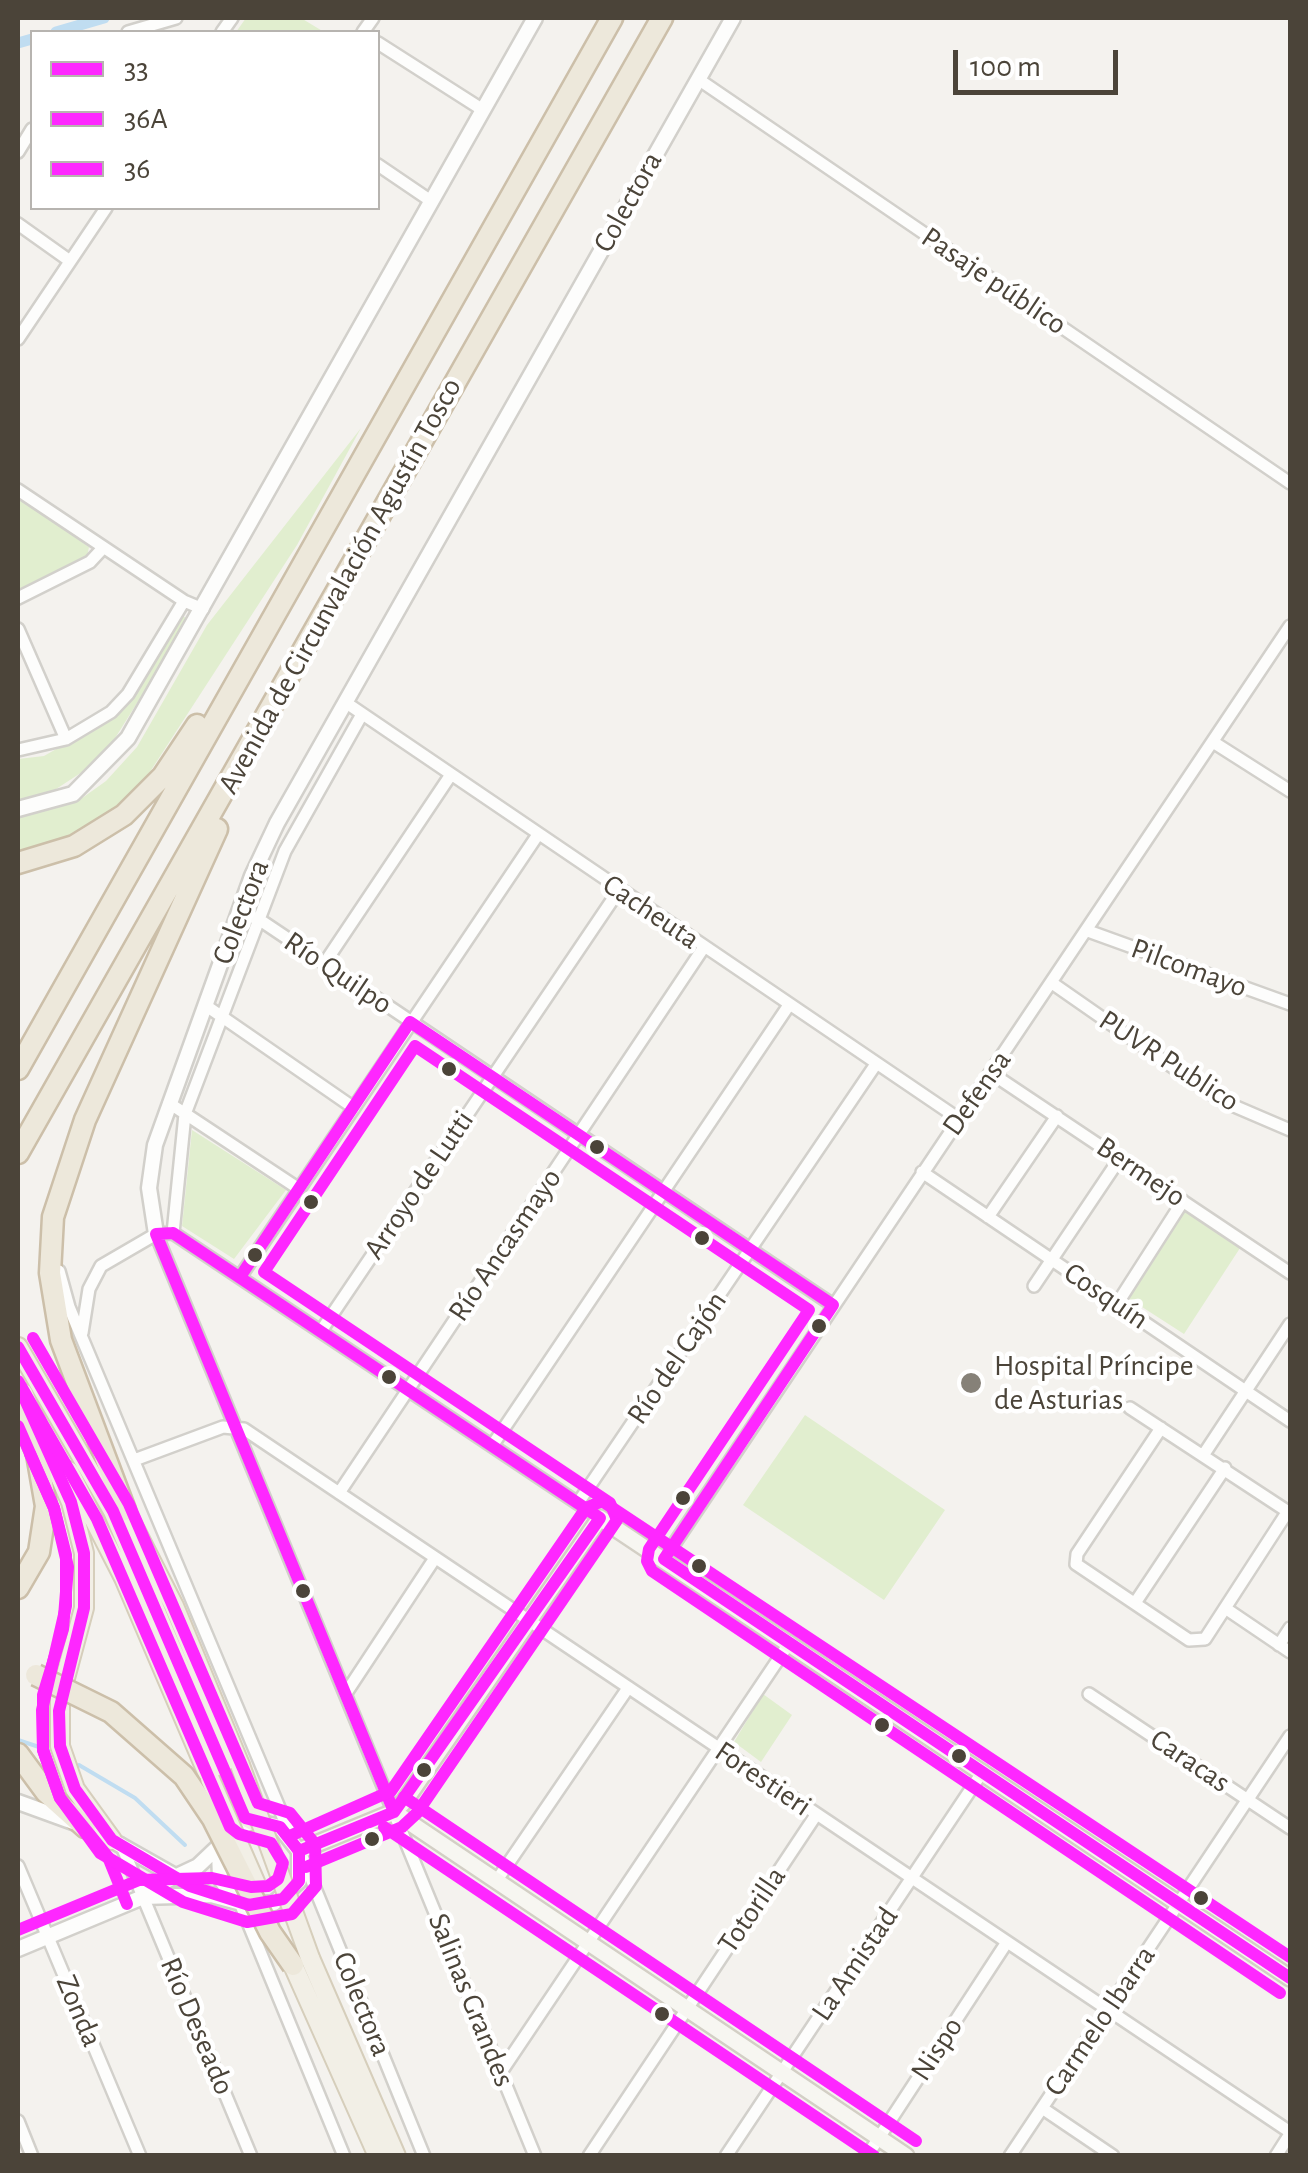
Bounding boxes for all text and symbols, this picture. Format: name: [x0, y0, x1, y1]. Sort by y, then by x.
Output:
legend: [30, 30, 380, 210]
scale bar: [958, 30, 1123, 92]
text: 100 m: [970, 52, 1041, 82]
text: 33: [124, 54, 149, 84]
text: 36A: [124, 104, 168, 134]
street label: Colectora: [586, 145, 670, 259]
text: 36: [124, 154, 150, 184]
street label: Pasaje público: [915, 219, 1073, 343]
street label: Avenida de Circunvalación Agustín Tosco: [210, 372, 470, 800]
street label: Colectora: [205, 855, 277, 969]
street label: Cacheuta: [596, 867, 706, 957]
street label: Río Quilpo: [277, 924, 399, 1022]
street label: Pilcomayo: [1126, 930, 1252, 1006]
street label: PUVR Publico: [1092, 1002, 1246, 1120]
street label: Defensa: [935, 1043, 1019, 1143]
unlabelled marker: [439, 1059, 459, 1079]
street label: Arroyo de Lutti: [356, 1104, 482, 1266]
street label: Bermejo: [1090, 1129, 1192, 1215]
unlabelled marker: [587, 1137, 607, 1157]
street label: Río Ancasmayo: [441, 1162, 569, 1328]
unlabelled marker: [301, 1192, 321, 1212]
unlabelled marker: [692, 1228, 712, 1248]
unlabelled marker: [245, 1245, 265, 1265]
street label: Cosquín: [1057, 1255, 1155, 1337]
street label: Río del Cajón: [619, 1285, 735, 1431]
unlabelled marker: [809, 1316, 829, 1336]
place label: Hospital Príncipe de Asturias: [994, 1348, 1194, 1418]
unlabelled marker: [379, 1367, 399, 1387]
marker: Hospital Príncipe de Asturias: [958, 1370, 984, 1396]
unlabelled marker: [673, 1488, 693, 1508]
unlabelled marker: [689, 1556, 709, 1576]
unlabelled marker: [293, 1581, 313, 1601]
unlabelled marker: [872, 1715, 892, 1735]
street label: Caracas: [1143, 1721, 1237, 1801]
street label: Forestieri: [708, 1734, 818, 1824]
unlabelled marker: [949, 1746, 969, 1766]
unlabelled marker: [414, 1760, 434, 1780]
unlabelled marker: [362, 1829, 382, 1849]
street label: Totorilla: [710, 1860, 794, 1960]
unlabelled marker: [1191, 1888, 1211, 1908]
street label: La Amistad: [804, 1900, 906, 2028]
street label: Salinas Grandes: [420, 1908, 522, 2092]
street label: Carmelo Ibarra: [1037, 1939, 1163, 2103]
street label: Colectora: [325, 1947, 399, 2061]
street label: Río Deseado: [152, 1952, 242, 2100]
street label: Zonda: [48, 1970, 110, 2052]
unlabelled marker: [652, 2004, 672, 2024]
street label: Nispo: [903, 2010, 971, 2088]

